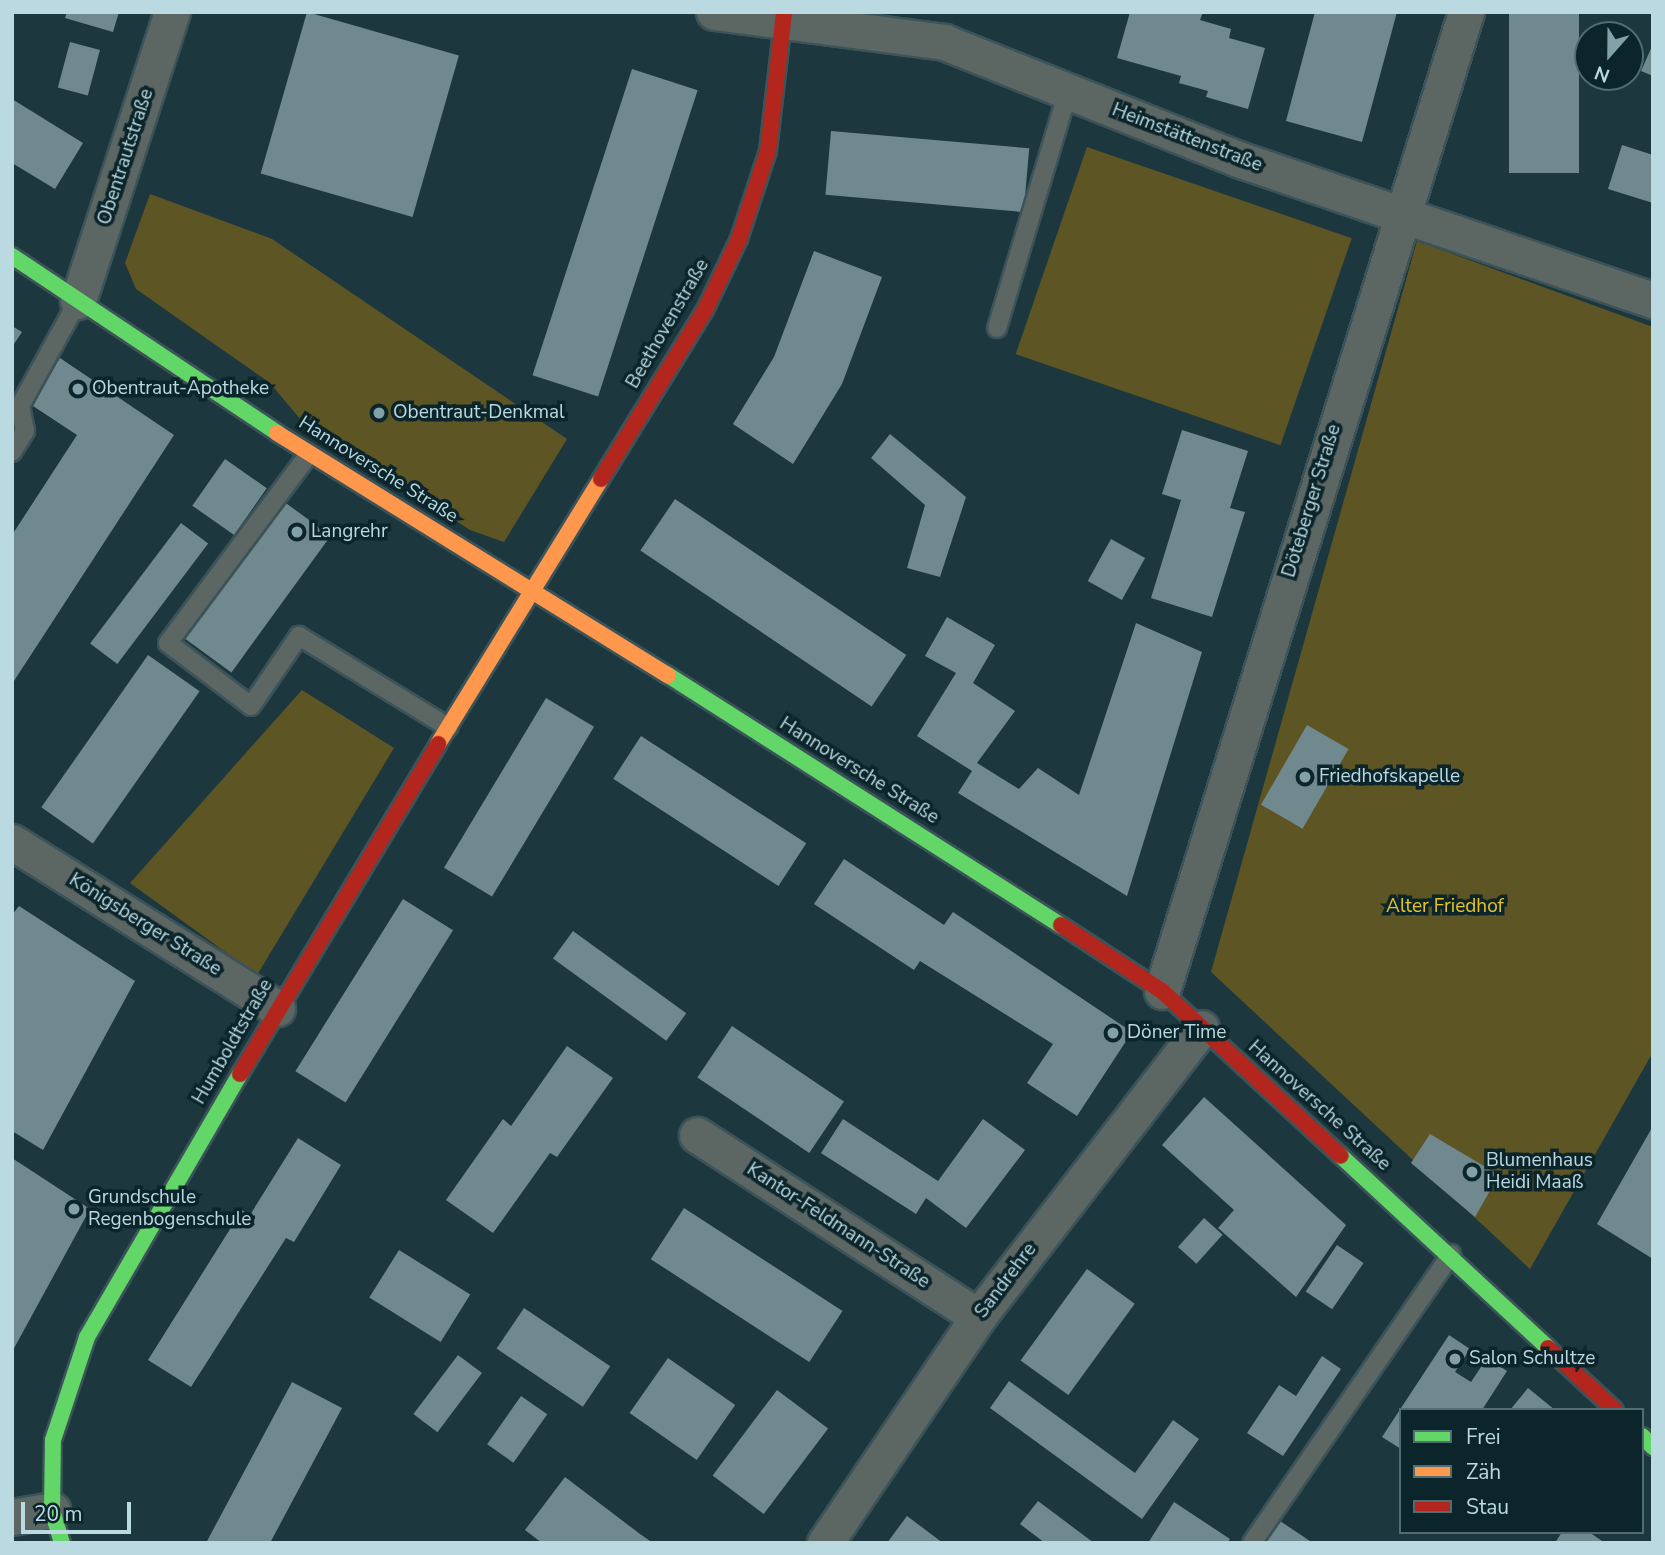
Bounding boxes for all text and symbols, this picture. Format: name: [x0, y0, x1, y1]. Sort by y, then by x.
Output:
north arrow: [1574, 21, 1644, 91]
text: N: [1591, 59, 1613, 88]
street label: Obentrautstraße: [93, 86, 159, 228]
street label: Heimstättenstraße: [1109, 99, 1265, 177]
street label: Beethovenstraße: [622, 255, 714, 393]
place label: Obentraut-Apotheke: [92, 378, 269, 400]
marker: Obentraut-Apotheke: [70, 381, 86, 397]
place label: Obentraut-Denkmal: [393, 402, 565, 424]
marker: Obentraut-Denkmal: [371, 405, 387, 421]
street label: Hannoversche Straße: [294, 412, 462, 528]
street label: Döteberger Straße: [1278, 422, 1346, 580]
place label: Langrehr: [311, 521, 388, 543]
marker: Langrehr: [289, 524, 305, 540]
street label: Hannoversche Straße: [775, 713, 943, 829]
place label: Friedhofskapelle: [1319, 766, 1460, 788]
marker: Friedhofskapelle: [1297, 769, 1313, 785]
street label: Königsberger Straße: [65, 869, 225, 981]
park label: Alter Friedhof: [1386, 896, 1504, 918]
street label: Humboldtstraße: [188, 975, 278, 1109]
place label: Döner Time: [1127, 1022, 1226, 1044]
marker: Döner Time: [1105, 1025, 1121, 1041]
street label: Hannoversche Straße: [1243, 1036, 1395, 1176]
place label: Blumenhaus Heidi Maaß: [1486, 1150, 1593, 1194]
street label: Kantor-Feldmann-Straße: [742, 1158, 934, 1294]
marker: Blumenhaus Heidi Maaß: [1464, 1164, 1480, 1180]
place label: Grundschule Regenbogenschule: [88, 1187, 251, 1231]
marker: Grundschule Regenbogenschule: [66, 1201, 82, 1217]
street label: Sandrehre: [970, 1239, 1042, 1323]
place label: Salon Schultze: [1469, 1348, 1595, 1370]
marker: Salon Schultze: [1447, 1351, 1463, 1367]
legend: [1399, 1408, 1644, 1534]
text: Frei: [1466, 1423, 1501, 1451]
text: Zäh: [1466, 1458, 1501, 1486]
scale bar: [24, 1488, 135, 1532]
text: Stau: [1466, 1493, 1509, 1521]
text: 20 m: [34, 1500, 83, 1528]

